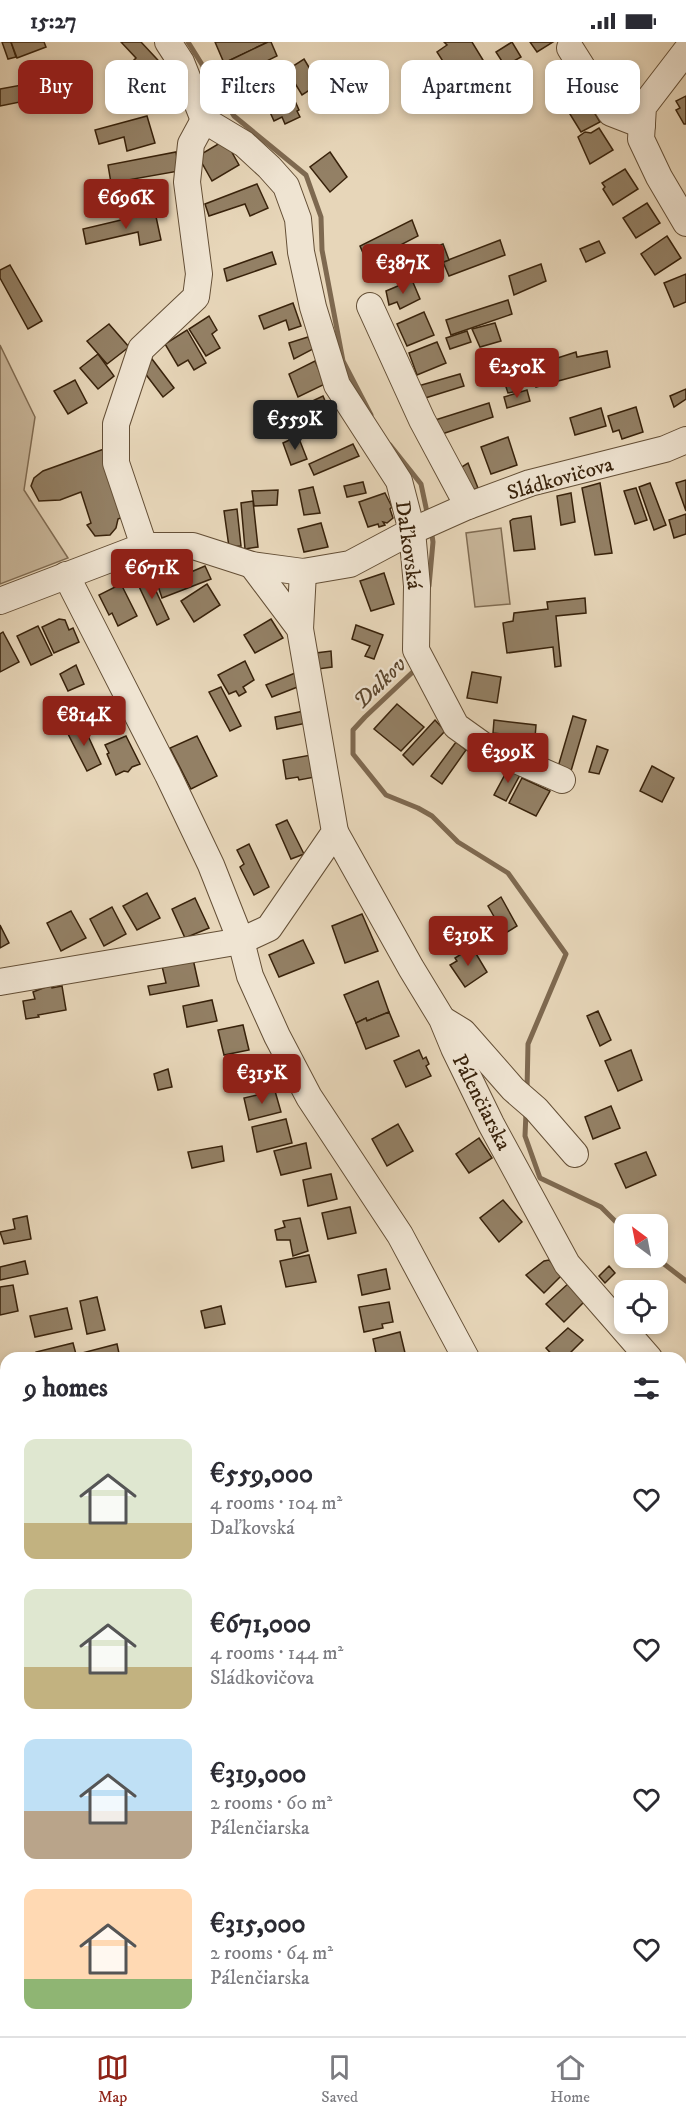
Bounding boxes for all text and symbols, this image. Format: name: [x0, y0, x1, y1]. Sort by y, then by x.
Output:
text: 15:27: [30, 8, 76, 35]
chip: Buy: [18, 60, 93, 114]
chip: Rent: [105, 60, 188, 114]
chip: Filters: [200, 60, 296, 114]
chip: New: [308, 60, 389, 114]
chip: Apartment: [401, 60, 533, 114]
chip: House: [545, 60, 640, 114]
pin: €696K: [84, 179, 168, 230]
text: €696K: [98, 186, 154, 211]
pin: €387K: [361, 244, 445, 295]
text: €387K: [376, 251, 430, 276]
pin: €250K: [475, 348, 559, 399]
text: €250K: [489, 355, 545, 380]
pin: €559K: [253, 400, 337, 451]
text: €559K: [267, 407, 323, 432]
street label: Sládkovičova: [504, 451, 616, 507]
street label: Daľkovská: [389, 499, 427, 591]
pin: €671K: [110, 549, 194, 600]
text: €671K: [125, 556, 179, 581]
water label: Dalkov: [348, 651, 413, 715]
pin: €814K: [42, 696, 126, 747]
text: €814K: [57, 703, 111, 728]
pin: €399K: [466, 733, 550, 784]
text: €399K: [481, 740, 535, 765]
pin: €319K: [426, 916, 510, 967]
text: €319K: [443, 923, 493, 948]
street label: Pálenčiarska: [446, 1050, 516, 1155]
pin: €315K: [220, 1054, 304, 1105]
text: €315K: [237, 1061, 287, 1086]
north arrow: [614, 1214, 668, 1268]
map controls: [614, 1214, 668, 1334]
button: locate: [614, 1280, 668, 1334]
text: 9 homes: [24, 1372, 108, 1405]
icon: filters: [630, 1372, 663, 1405]
text: €559,000: [210, 1458, 313, 1491]
icon: home: [72, 1463, 144, 1535]
icon: heart: [630, 1483, 663, 1516]
text: 4 rooms · 104 m²: [210, 1491, 342, 1516]
text: Daľkovská: [210, 1516, 295, 1541]
text: €671,000: [210, 1608, 311, 1641]
icon: home: [72, 1613, 144, 1685]
icon: heart: [630, 1633, 663, 1666]
text: 4 rooms · 144 m²: [210, 1641, 343, 1666]
text: Sládkovičova: [210, 1666, 314, 1691]
text: €319,000: [210, 1758, 306, 1791]
icon: home: [72, 1763, 144, 1835]
icon: heart: [630, 1783, 663, 1816]
text: 2 rooms · 60 m²: [210, 1791, 332, 1816]
text: Pálenčiarska: [210, 1816, 310, 1841]
text: €315,000: [210, 1908, 305, 1941]
icon: home: [72, 1913, 144, 1985]
icon: heart: [630, 1933, 663, 1966]
text: 2 rooms · 64 m²: [210, 1941, 333, 1966]
text: Pálenčiarska: [210, 1966, 310, 1991]
tab: Map: [96, 2051, 129, 2107]
tab: Saved: [321, 2051, 358, 2107]
tab: Home: [550, 2051, 590, 2107]

